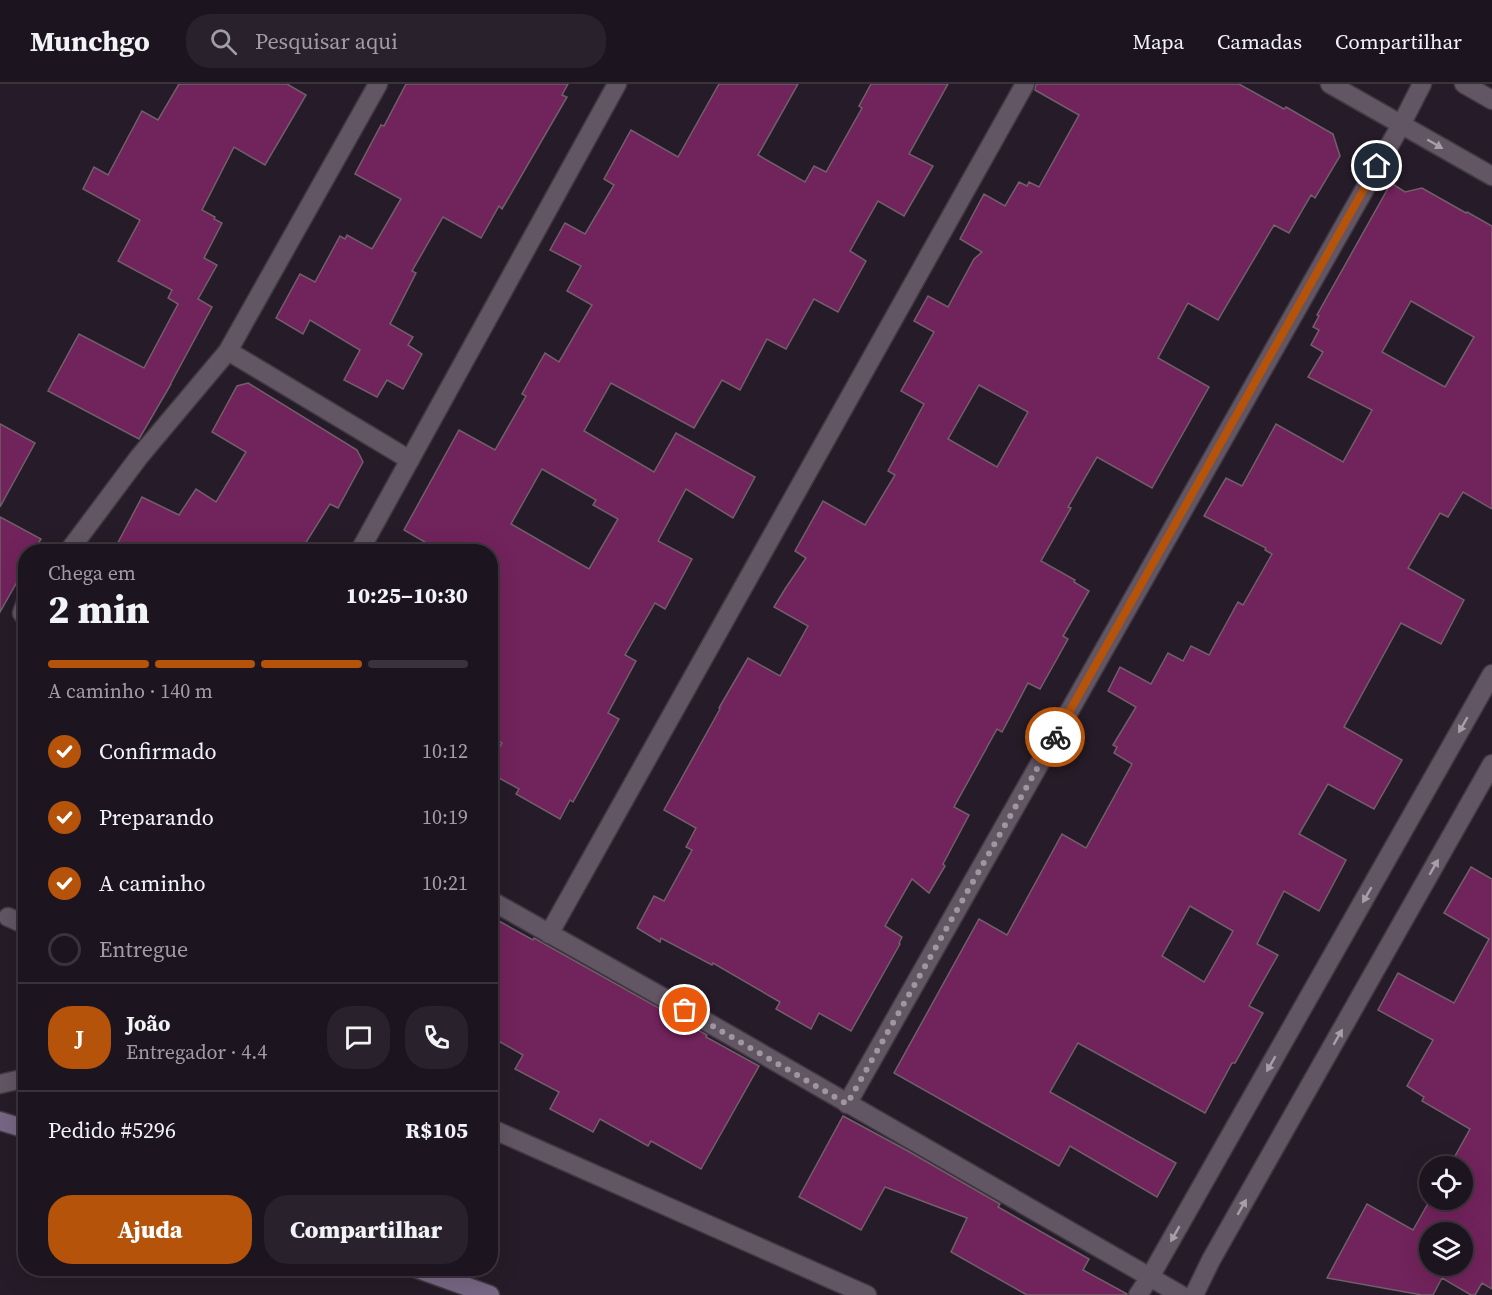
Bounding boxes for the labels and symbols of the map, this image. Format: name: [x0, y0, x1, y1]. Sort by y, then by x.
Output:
one-way arrow: [1427, 139, 1444, 149]
pin: [1351, 140, 1402, 191]
courier: [1025, 707, 1085, 767]
one-way arrow: [1458, 717, 1468, 734]
one-way arrow: [1428, 859, 1439, 875]
one-way arrow: [1362, 886, 1372, 903]
pin: [659, 984, 710, 1035]
one-way arrow: [1332, 1029, 1343, 1045]
one-way arrow: [1266, 1056, 1276, 1073]
one-way arrow: [1236, 1198, 1246, 1215]
one-way arrow: [1170, 1226, 1180, 1243]

